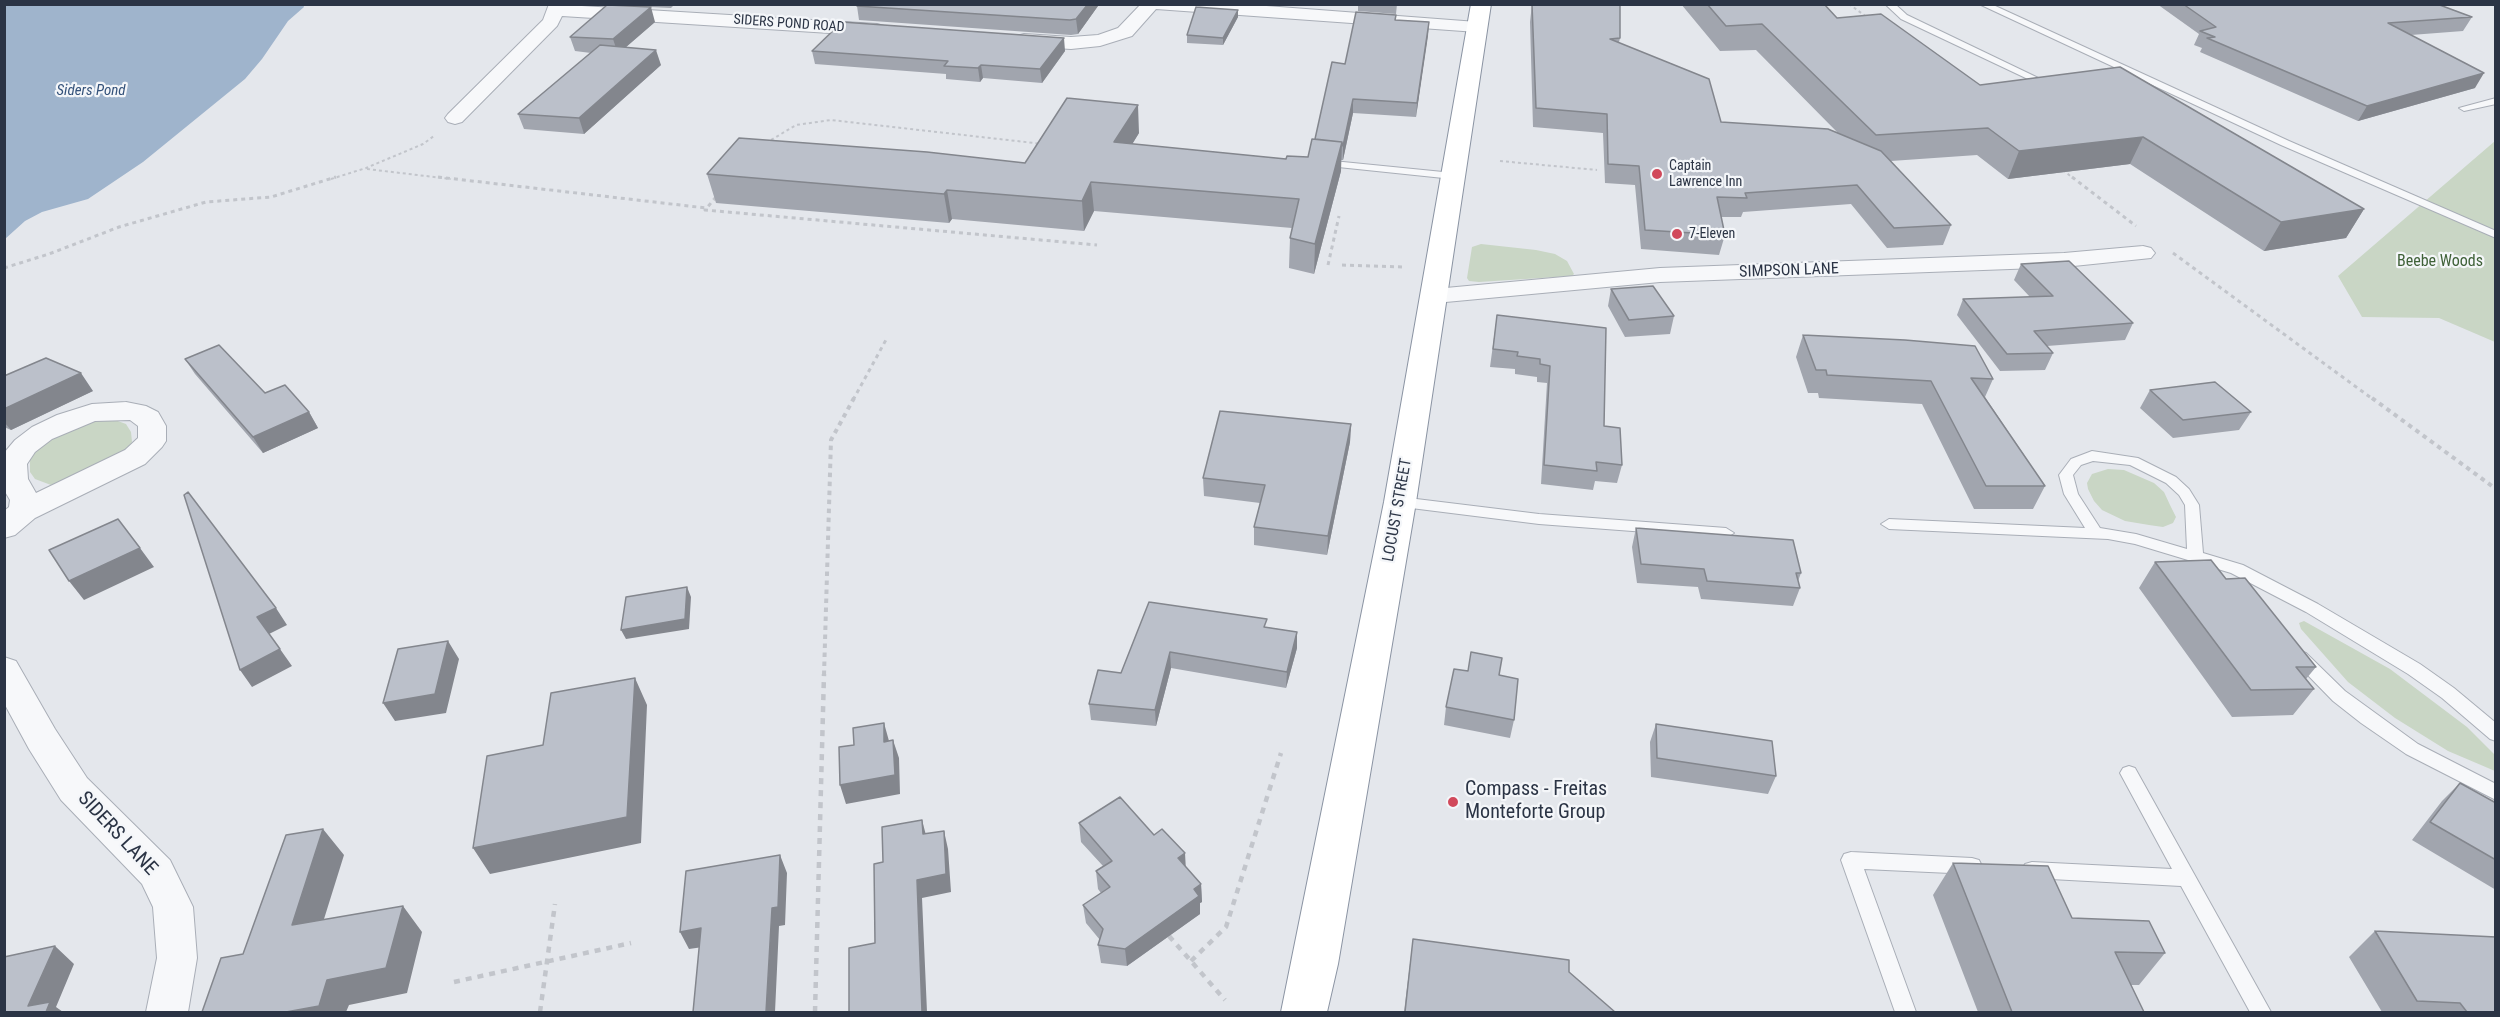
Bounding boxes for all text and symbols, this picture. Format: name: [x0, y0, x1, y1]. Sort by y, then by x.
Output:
street label: SIDERS POND ROAD: [733, 12, 845, 36]
water label: Siders Pond: [57, 82, 125, 100]
place label: Captain Lawrence Inn: [1669, 158, 1742, 190]
marker: Captain Lawrence Inn: [1650, 167, 1664, 181]
place label: 7-Eleven: [1689, 226, 1735, 242]
marker: 7-Eleven: [1670, 227, 1684, 241]
park label: Beebe Woods: [2397, 252, 2483, 272]
street label: SIMPSON LANE: [1739, 260, 1839, 282]
street label: LOCUST STREET: [1379, 457, 1417, 563]
place label: Compass - Freitas Monteforte Group: [1465, 778, 1607, 825]
street label: SIDERS LANE: [72, 787, 162, 881]
marker: Compass - Freitas Monteforte Group: [1446, 795, 1460, 809]

